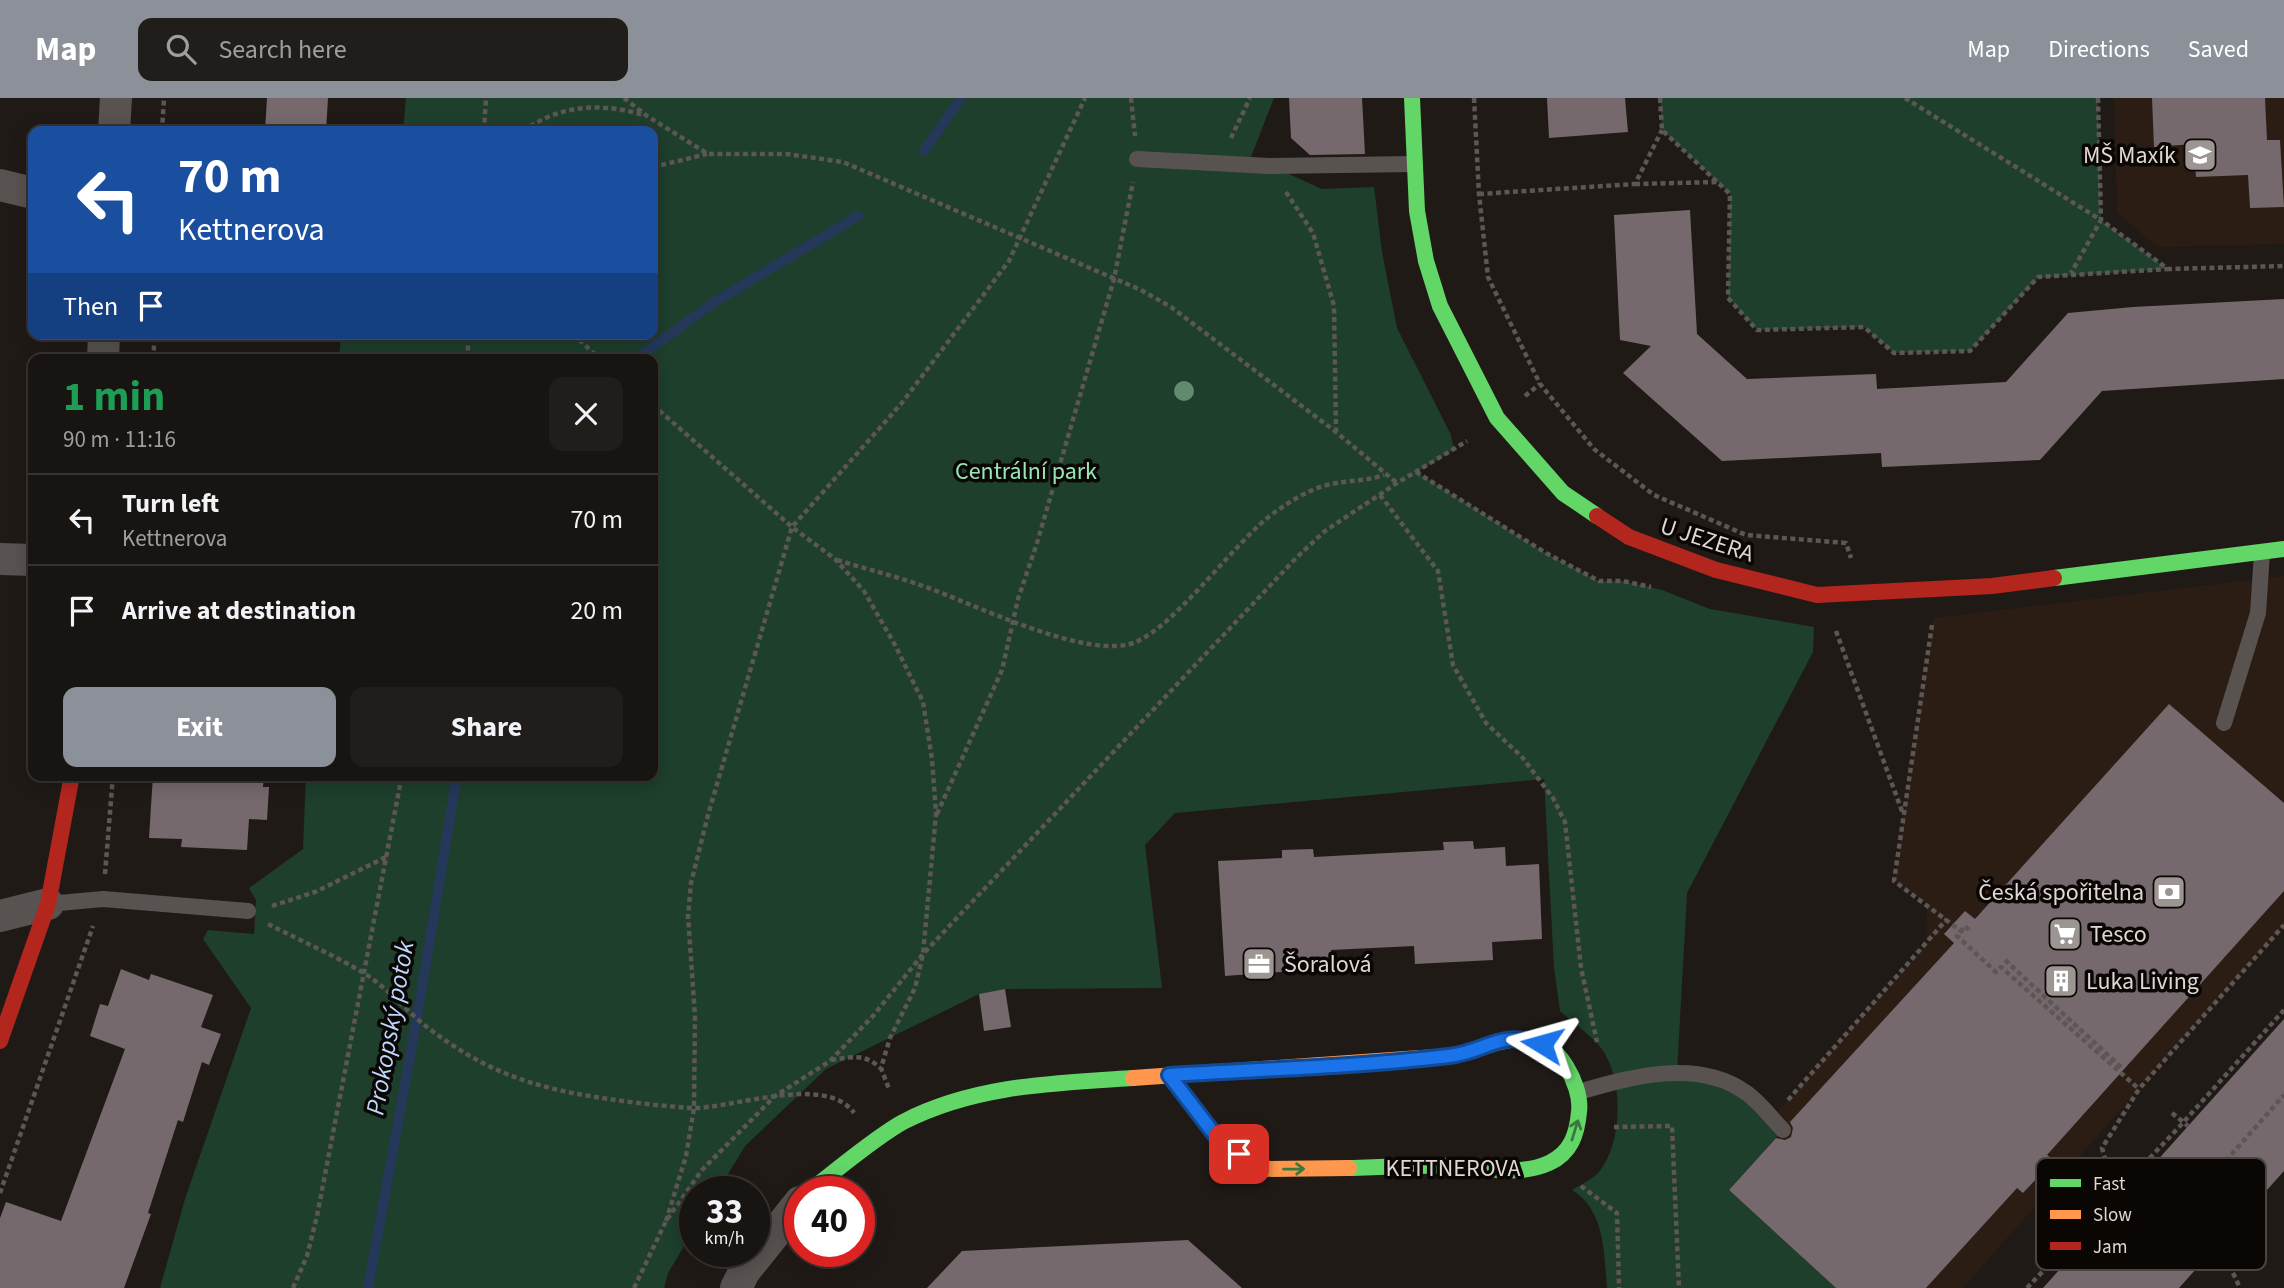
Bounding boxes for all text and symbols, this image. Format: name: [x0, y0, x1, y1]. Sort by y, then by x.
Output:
search box: [138, 18, 628, 81]
text: Map: [35, 26, 96, 73]
icon: search: [162, 30, 200, 68]
text: Search here: [218, 31, 347, 68]
text: Map: [1967, 32, 2010, 67]
text: Directions: [2048, 32, 2150, 67]
text: Saved: [2188, 32, 2249, 67]
school or university icon: MŠ Maxík: [2181, 136, 2219, 174]
place label: MŠ Maxík: [2083, 138, 2176, 173]
text: 70 m: [178, 142, 282, 212]
icon: left: [63, 154, 154, 245]
text: Kettnerova: [178, 207, 325, 253]
icon: arrive: [132, 287, 170, 325]
text: Then: [63, 288, 118, 325]
text: 1 min: [63, 367, 165, 427]
button: close: [549, 377, 623, 451]
text: 90 m · 11:16: [63, 423, 176, 456]
park label: Centrální park: [955, 454, 1097, 489]
text: Turn left: [122, 485, 219, 522]
icon: left: [63, 501, 101, 539]
text: 70 m: [570, 501, 623, 538]
street label: U JEZERA: [1656, 508, 1758, 572]
text: Kettnerova: [122, 522, 227, 555]
icon: arrive: [63, 592, 101, 630]
text: Arrive at destination: [122, 592, 356, 629]
text: 20 m: [570, 592, 623, 629]
button: Exit: [63, 687, 336, 767]
button: Share: [350, 687, 623, 767]
bank icon: Česká spořitelna: [2150, 873, 2188, 911]
place label: Česká spořitelna: [1978, 875, 2144, 910]
supermarket icon: Tesco: [2046, 915, 2084, 953]
place label: Tesco: [2090, 917, 2147, 952]
water label: Prokopský potok: [356, 937, 424, 1118]
office icon: Šoralová: [1240, 945, 1278, 983]
place label: Šoralová: [1284, 947, 1372, 982]
building icon: Luka Living: [2042, 962, 2080, 1000]
place label: Luka Living: [2086, 964, 2199, 999]
position arrow: [1505, 1007, 1579, 1081]
one-way arrow: [1570, 1119, 1583, 1141]
pin: [1209, 1124, 1269, 1184]
icon: arrive: [1220, 1135, 1258, 1173]
street label: KETTNEROVA: [1386, 1151, 1520, 1186]
legend: [2036, 1158, 2266, 1270]
one-way arrow: [1282, 1162, 1305, 1175]
text: Fast: [2093, 1171, 2126, 1198]
speed limit sign: 40: [784, 1176, 875, 1267]
text: 33: [706, 1187, 743, 1237]
text: Slow: [2093, 1202, 2132, 1229]
text: km/h: [705, 1226, 744, 1251]
text: Jam: [2093, 1234, 2127, 1261]

